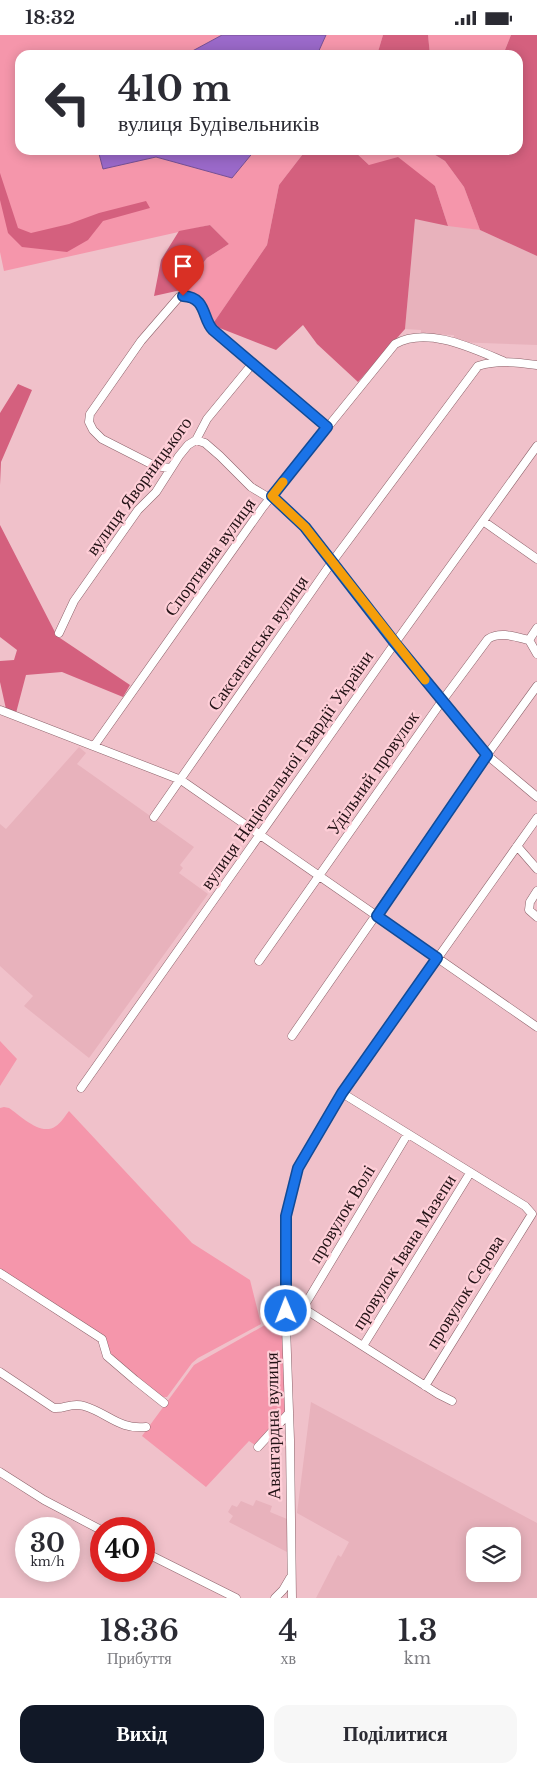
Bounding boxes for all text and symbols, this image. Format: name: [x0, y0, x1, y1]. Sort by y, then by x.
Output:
text: 18:32: [25, 6, 75, 29]
text: 410 m: [118, 67, 231, 110]
icon: left: [35, 70, 100, 135]
text: вулиця Будівельників: [118, 110, 319, 137]
pin: [162, 245, 204, 296]
icon: arrive: [169, 252, 197, 280]
street label: вулиця Яворницького: [81, 412, 197, 560]
street label: Спортивна вулиця: [160, 494, 260, 620]
street label: Саксаганська вулиця: [203, 571, 313, 715]
street label: вулиця Національної Гвардії України: [196, 646, 378, 894]
street label: Удільний провулок: [322, 707, 424, 839]
street label: провулок Волі: [304, 1161, 380, 1267]
street label: провулок Івана Мазепи: [347, 1170, 461, 1334]
street label: провулок Сєрова: [421, 1231, 509, 1353]
position arrow: [259, 1284, 311, 1336]
street label: Авангардна вулиця: [261, 1352, 285, 1500]
speed limit sign: 40: [90, 1517, 155, 1582]
map controls: [466, 1527, 521, 1582]
button: layers: [466, 1527, 521, 1582]
text: 30: [30, 1528, 65, 1559]
text: km/h: [30, 1554, 65, 1569]
text: 18:36: [100, 1612, 179, 1649]
text: 4: [279, 1612, 298, 1649]
text: 1.3: [397, 1612, 437, 1649]
text: Прибуття: [107, 1648, 172, 1668]
text: хв: [280, 1648, 296, 1668]
text: km: [404, 1648, 431, 1668]
button: Вихід: [20, 1705, 264, 1763]
button: Поділитися: [274, 1705, 517, 1763]

